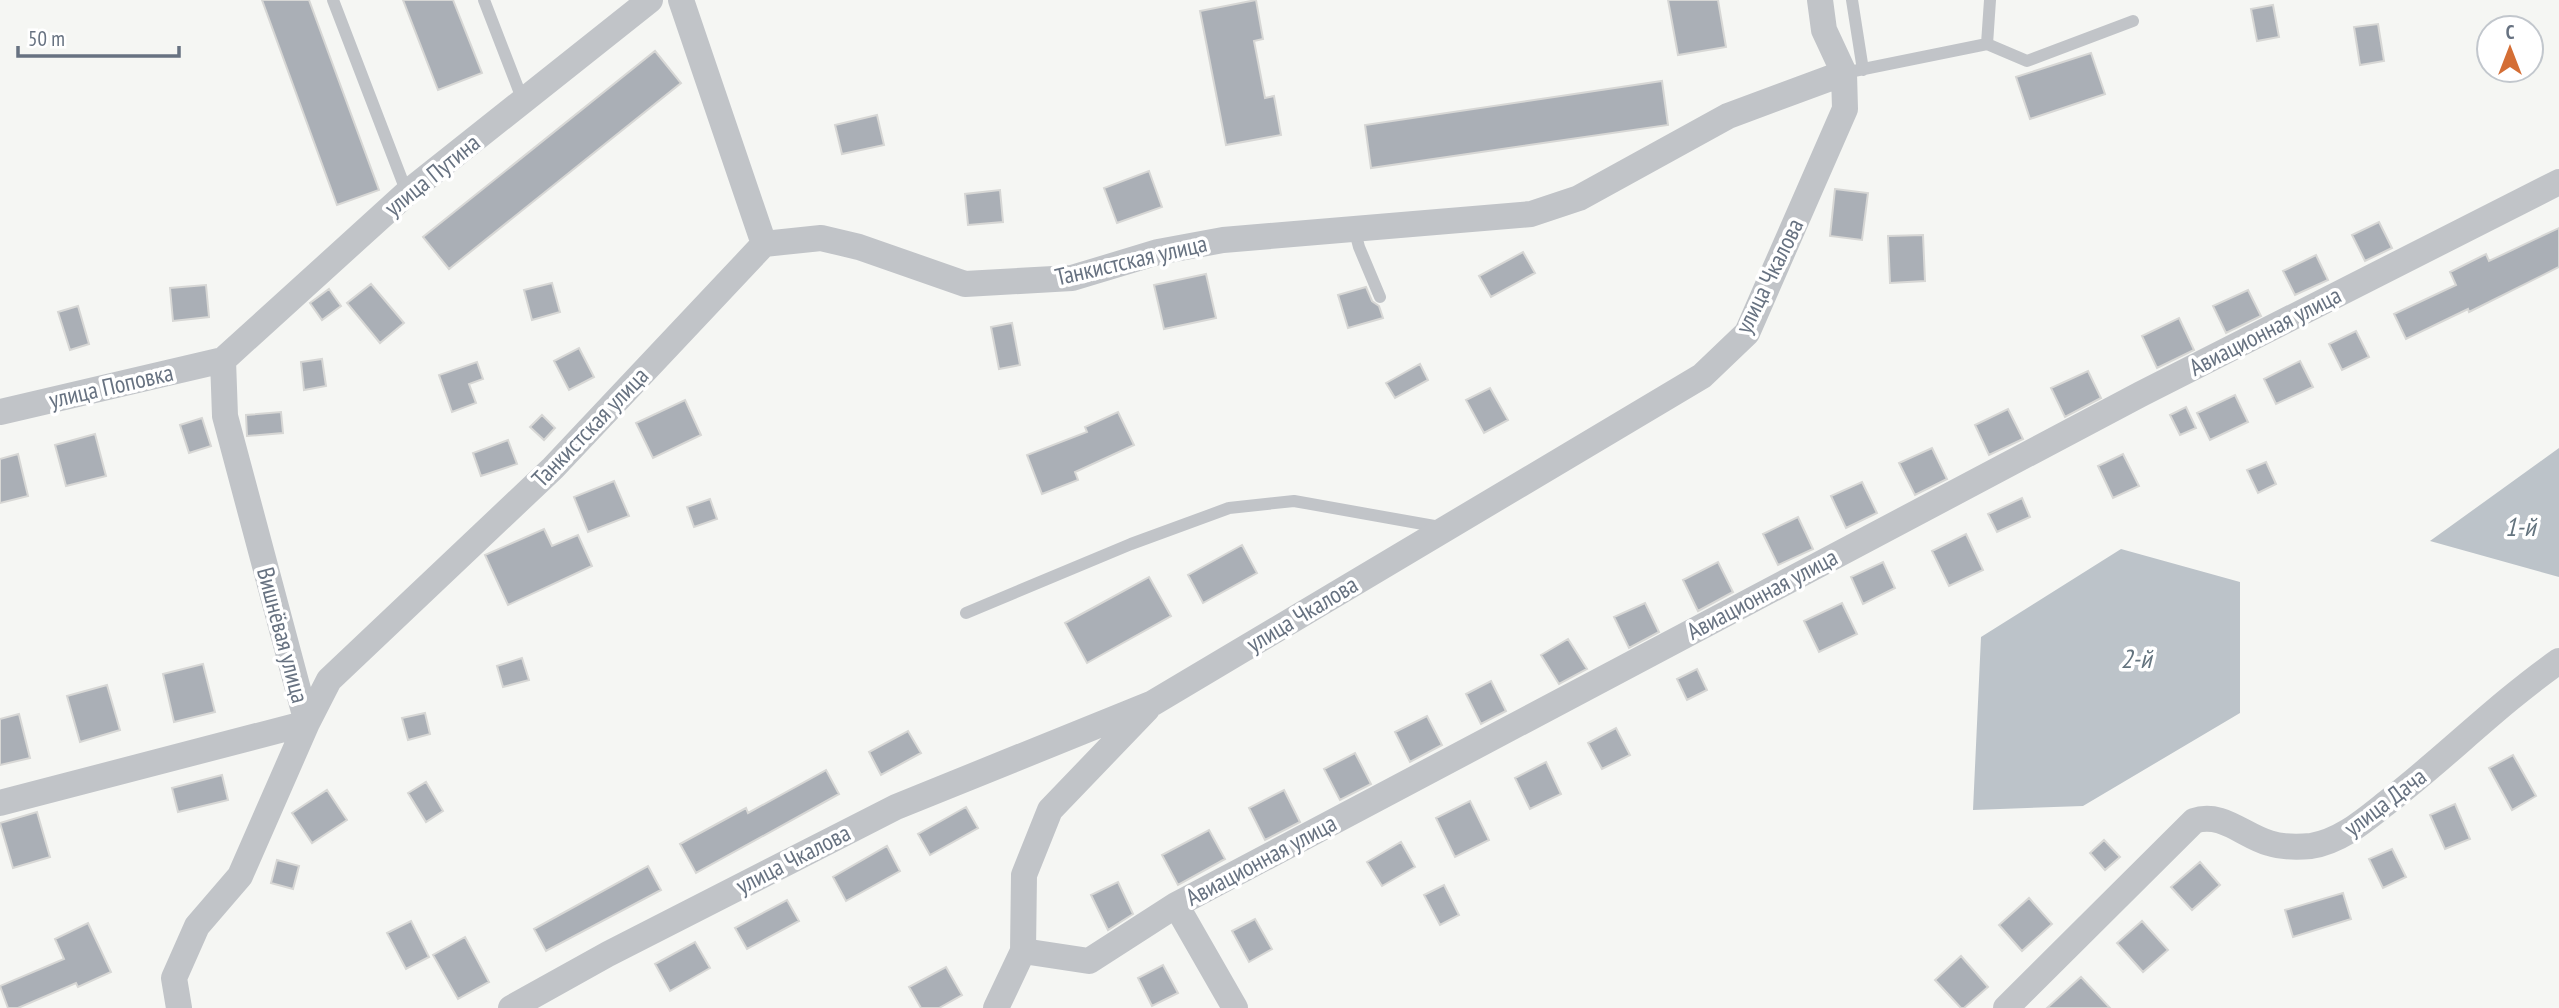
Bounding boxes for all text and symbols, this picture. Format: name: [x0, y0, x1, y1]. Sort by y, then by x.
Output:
scale bar: [18, 14, 178, 58]
north arrow: [2475, 14, 2545, 84]
text: С: [2506, 20, 2515, 44]
text: 50 m: [28, 25, 65, 52]
street label: улица Путина: [378, 127, 486, 223]
street label: улица Чкалова: [1728, 213, 1810, 339]
street label: Танкистская улица: [1052, 227, 1210, 293]
street label: Авиационная улица: [2184, 279, 2346, 383]
street label: улица Поповка: [46, 357, 176, 415]
street label: Танкистская улица: [525, 360, 655, 494]
water label: 1-й: [2505, 510, 2538, 543]
street label: Авиационная улица: [1681, 541, 1843, 647]
street label: Вишнёвая улица: [250, 564, 316, 706]
street label: улица Чкалова: [1241, 569, 1363, 659]
water label: 2-й: [2121, 642, 2154, 675]
street label: улица Дача: [2338, 761, 2432, 843]
street label: Авиационная улица: [1180, 807, 1342, 913]
street label: улица Чкалова: [731, 817, 855, 901]

